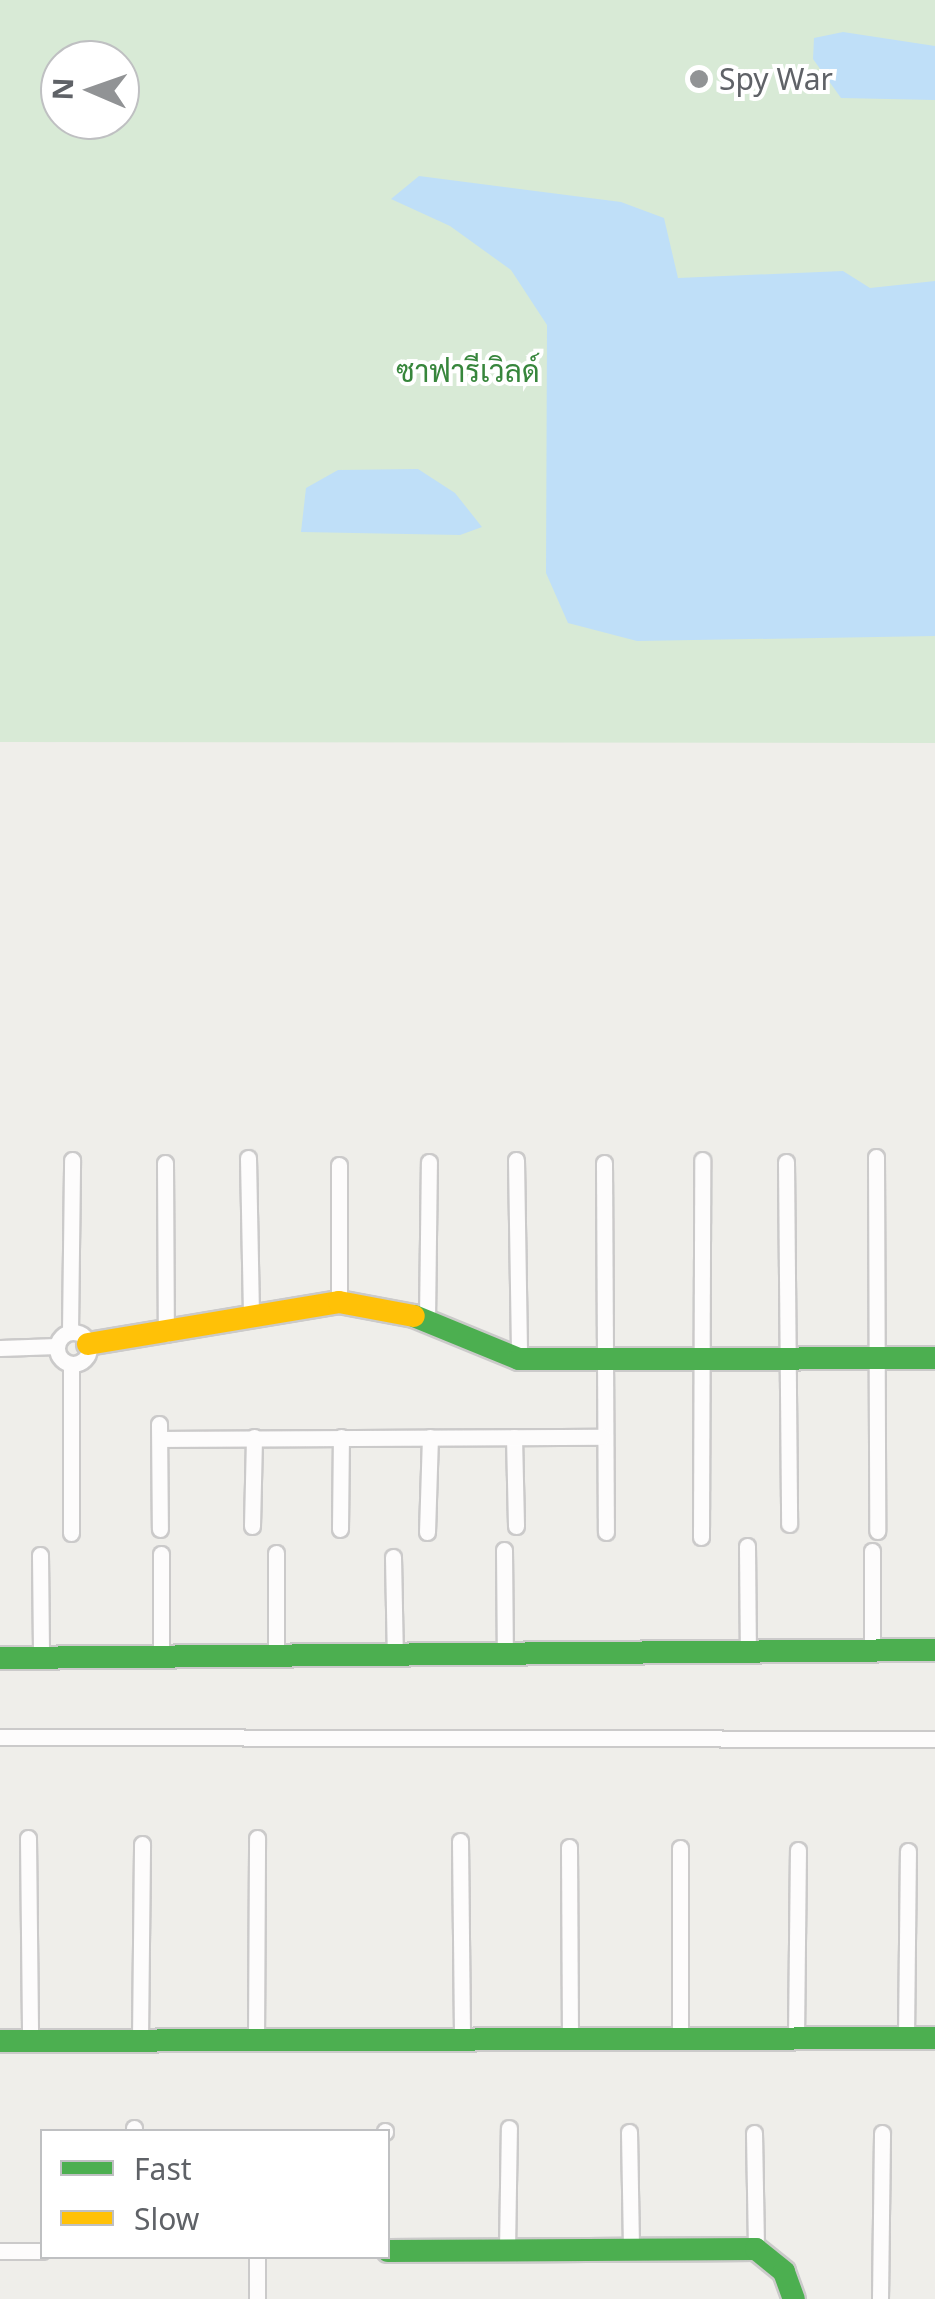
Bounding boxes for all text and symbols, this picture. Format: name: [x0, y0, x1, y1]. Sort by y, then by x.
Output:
north arrow: [40, 40, 140, 140]
place label: Spy War: [719, 61, 833, 97]
marker: Spy War: [688, 68, 710, 90]
text: N: [43, 77, 81, 101]
park label: ซาฟารีเวิลด์: [396, 353, 540, 389]
legend: [40, 2129, 390, 2259]
text: Fast: [134, 2148, 192, 2189]
text: Slow: [134, 2198, 199, 2239]

